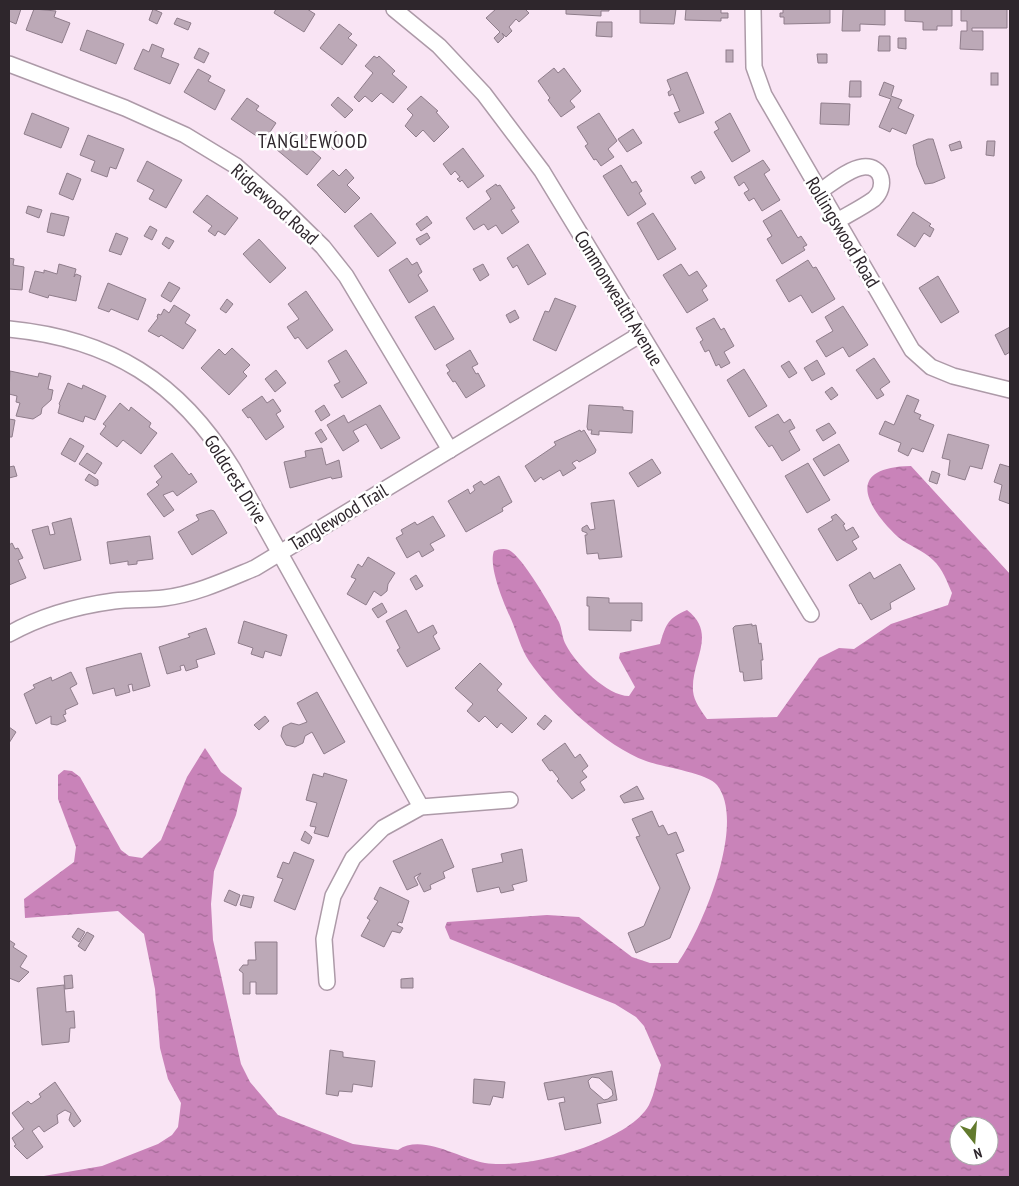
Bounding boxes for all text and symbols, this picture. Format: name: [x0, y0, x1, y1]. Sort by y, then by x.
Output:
district label: TANGLEWOOD: [258, 128, 368, 154]
street label: Ridgewood Road: [226, 158, 324, 250]
street label: Rollingswood Road: [801, 172, 885, 292]
street label: Commonwealth Avenue: [569, 226, 669, 370]
street label: Goldcrest Drive: [199, 430, 273, 528]
street label: Tanglewood Trail: [284, 478, 392, 556]
north arrow: [949, 1116, 999, 1166]
text: N: [972, 1144, 984, 1163]

